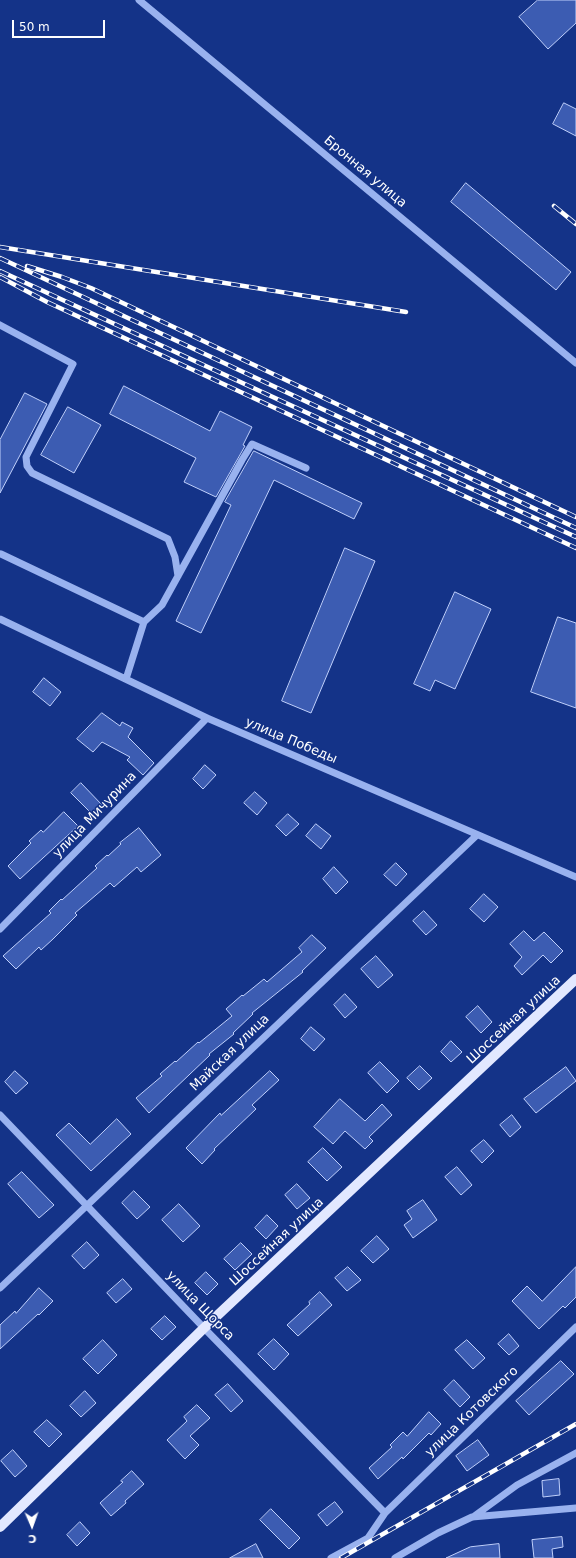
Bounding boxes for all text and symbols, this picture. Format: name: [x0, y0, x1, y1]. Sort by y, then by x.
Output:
scale bar: [14, 12, 107, 38]
text: 50 m: [19, 20, 50, 34]
street label: Бронная улица: [320, 133, 410, 211]
street label: улица Победы: [243, 715, 339, 767]
street label: улица Мичурина: [50, 769, 140, 861]
street label: Шоссейная улица: [464, 973, 564, 1067]
street label: Майская улица: [187, 1011, 273, 1095]
street label: Шоссейная улица: [227, 1195, 327, 1289]
street label: улица Щорса: [163, 1268, 237, 1344]
street label: улица Котовского: [422, 1363, 522, 1461]
north arrow: [12, 1506, 52, 1546]
text: С: [28, 1532, 37, 1545]

